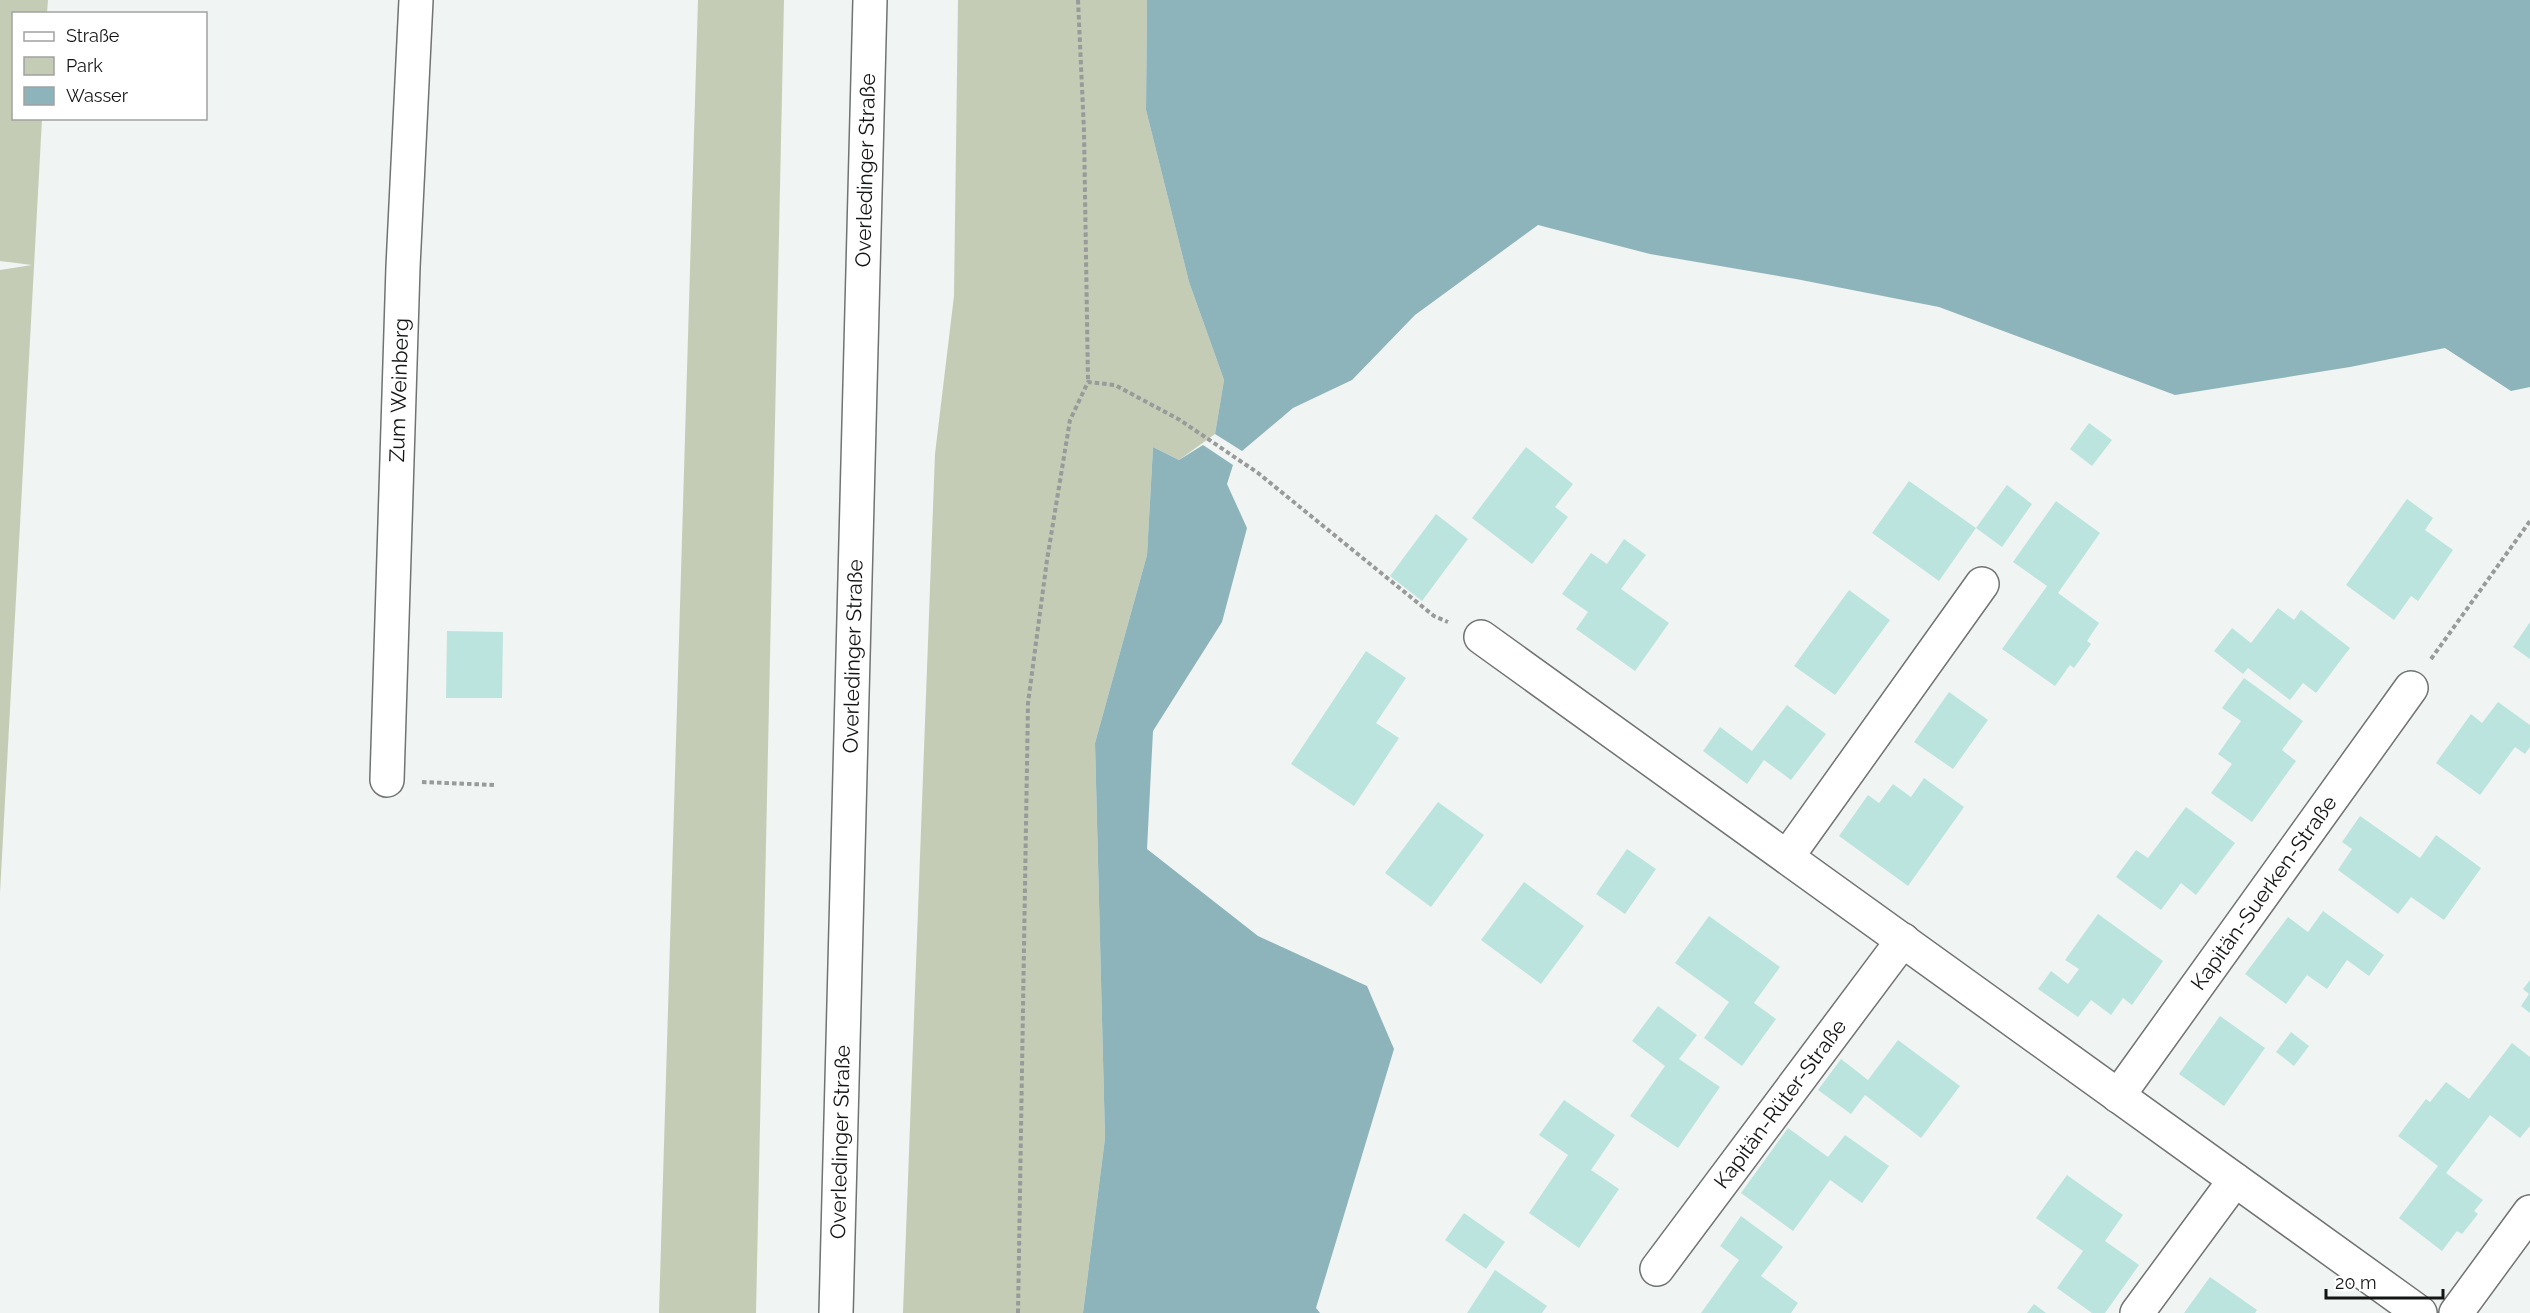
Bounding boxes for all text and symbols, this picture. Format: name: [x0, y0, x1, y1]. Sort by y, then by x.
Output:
legend: [12, 12, 207, 120]
text: Straße: [66, 25, 120, 46]
text: Park: [66, 55, 103, 76]
street label: Overledinger Straße: [850, 73, 880, 268]
text: Wasser: [66, 85, 129, 106]
street label: Zum Weinberg: [384, 318, 413, 463]
street label: Overledinger Straße: [837, 559, 868, 754]
street label: Kapitän-Suerken-Straße: [2185, 791, 2342, 995]
street label: Kapitän-Rüter-Straße: [1709, 1014, 1851, 1193]
street label: Overledinger Straße: [825, 1045, 855, 1239]
scale bar: [2326, 1262, 2443, 1300]
text: 20 m: [2335, 1272, 2377, 1293]

